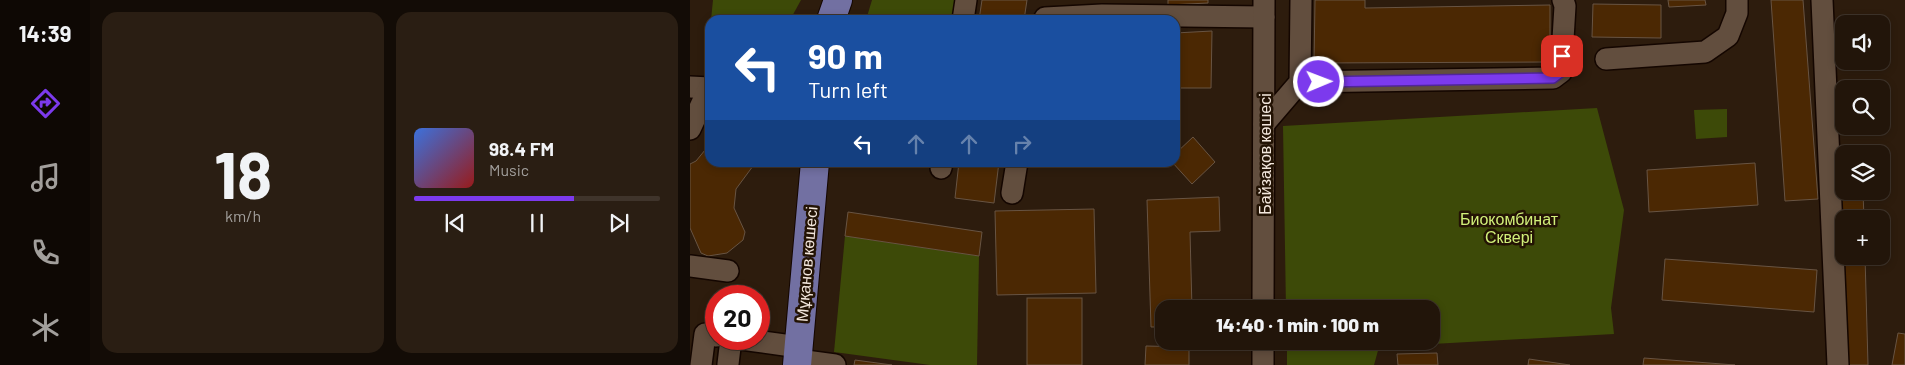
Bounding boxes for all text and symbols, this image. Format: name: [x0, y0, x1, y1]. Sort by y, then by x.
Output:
map controls: [1835, 15, 1890, 265]
button: sound: [1835, 15, 1890, 70]
text: 14:39: [19, 20, 71, 46]
text: 90 m: [808, 34, 883, 76]
icon: left: [725, 35, 790, 100]
pin: [1541, 35, 1583, 77]
icon: arrive: [1548, 42, 1576, 70]
position arrow: [1292, 55, 1344, 107]
text: Turn left: [808, 76, 888, 102]
button: search: [1835, 80, 1890, 135]
icon: directions: [28, 86, 63, 121]
street label: Байзақов көшесі: [1255, 93, 1274, 215]
icon: left: [849, 130, 877, 158]
icon: ahead: [902, 130, 930, 158]
icon: ahead: [955, 130, 983, 158]
icon: right: [1008, 130, 1036, 158]
text: 18: [214, 134, 272, 212]
text: 98.4 FM: [489, 137, 554, 160]
button: layers: [1835, 145, 1890, 200]
icon: music: [28, 160, 63, 195]
text: Music: [489, 160, 529, 179]
street label: Мұқанов көшесі: [791, 205, 821, 323]
text: km/h: [225, 206, 261, 225]
icon: previous: [441, 209, 469, 237]
icon: pause: [523, 209, 551, 237]
icon: next: [605, 209, 633, 237]
park label: Биокомбинат Сквері: [1460, 209, 1559, 246]
button: +: [1835, 210, 1890, 265]
icon: phone: [28, 235, 63, 270]
speed limit sign: 20: [705, 285, 770, 350]
icon: climate: [28, 310, 63, 345]
text: 14:40 · 1 min · 100 m: [1216, 313, 1379, 336]

